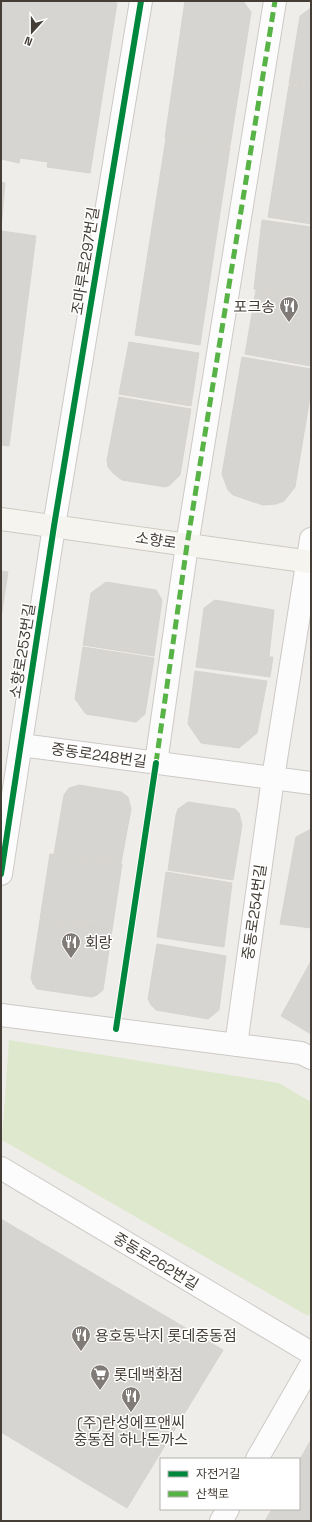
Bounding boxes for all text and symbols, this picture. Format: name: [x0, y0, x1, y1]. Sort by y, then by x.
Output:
north arrow: [12, 12, 52, 52]
text: N: [22, 33, 34, 49]
street label: 조마루로297번길: [67, 206, 103, 316]
restaurant icon: 포크송: [278, 295, 300, 323]
place label: 포크송: [234, 297, 275, 316]
street label: 소향로: [134, 528, 178, 552]
street label: 소향로253번길: [5, 602, 39, 700]
street label: 중동로248번길: [50, 739, 148, 771]
street label: 중동로254번길: [238, 863, 270, 961]
restaurant icon: 회랑: [60, 931, 82, 959]
place label: 회랑: [85, 933, 113, 952]
street label: 중동로262번길: [110, 1228, 202, 1294]
restaurant icon: 용호동낙지 롯데중동점: [70, 1324, 92, 1352]
place label: 용호동낙지 롯데중동점: [95, 1326, 237, 1345]
supermarket icon: 롯데백화점: [89, 1363, 111, 1391]
place label: 롯데백화점: [114, 1365, 183, 1384]
restaurant icon: (주)란성에프앤씨 중동점 하나돈까스: [120, 1385, 142, 1413]
place label: (주)란성에프앤씨 중동점 하나돈까스: [74, 1413, 188, 1449]
legend: [160, 1458, 300, 1510]
text: 자전거길: [196, 1466, 240, 1482]
text: 산책로: [196, 1486, 229, 1502]

